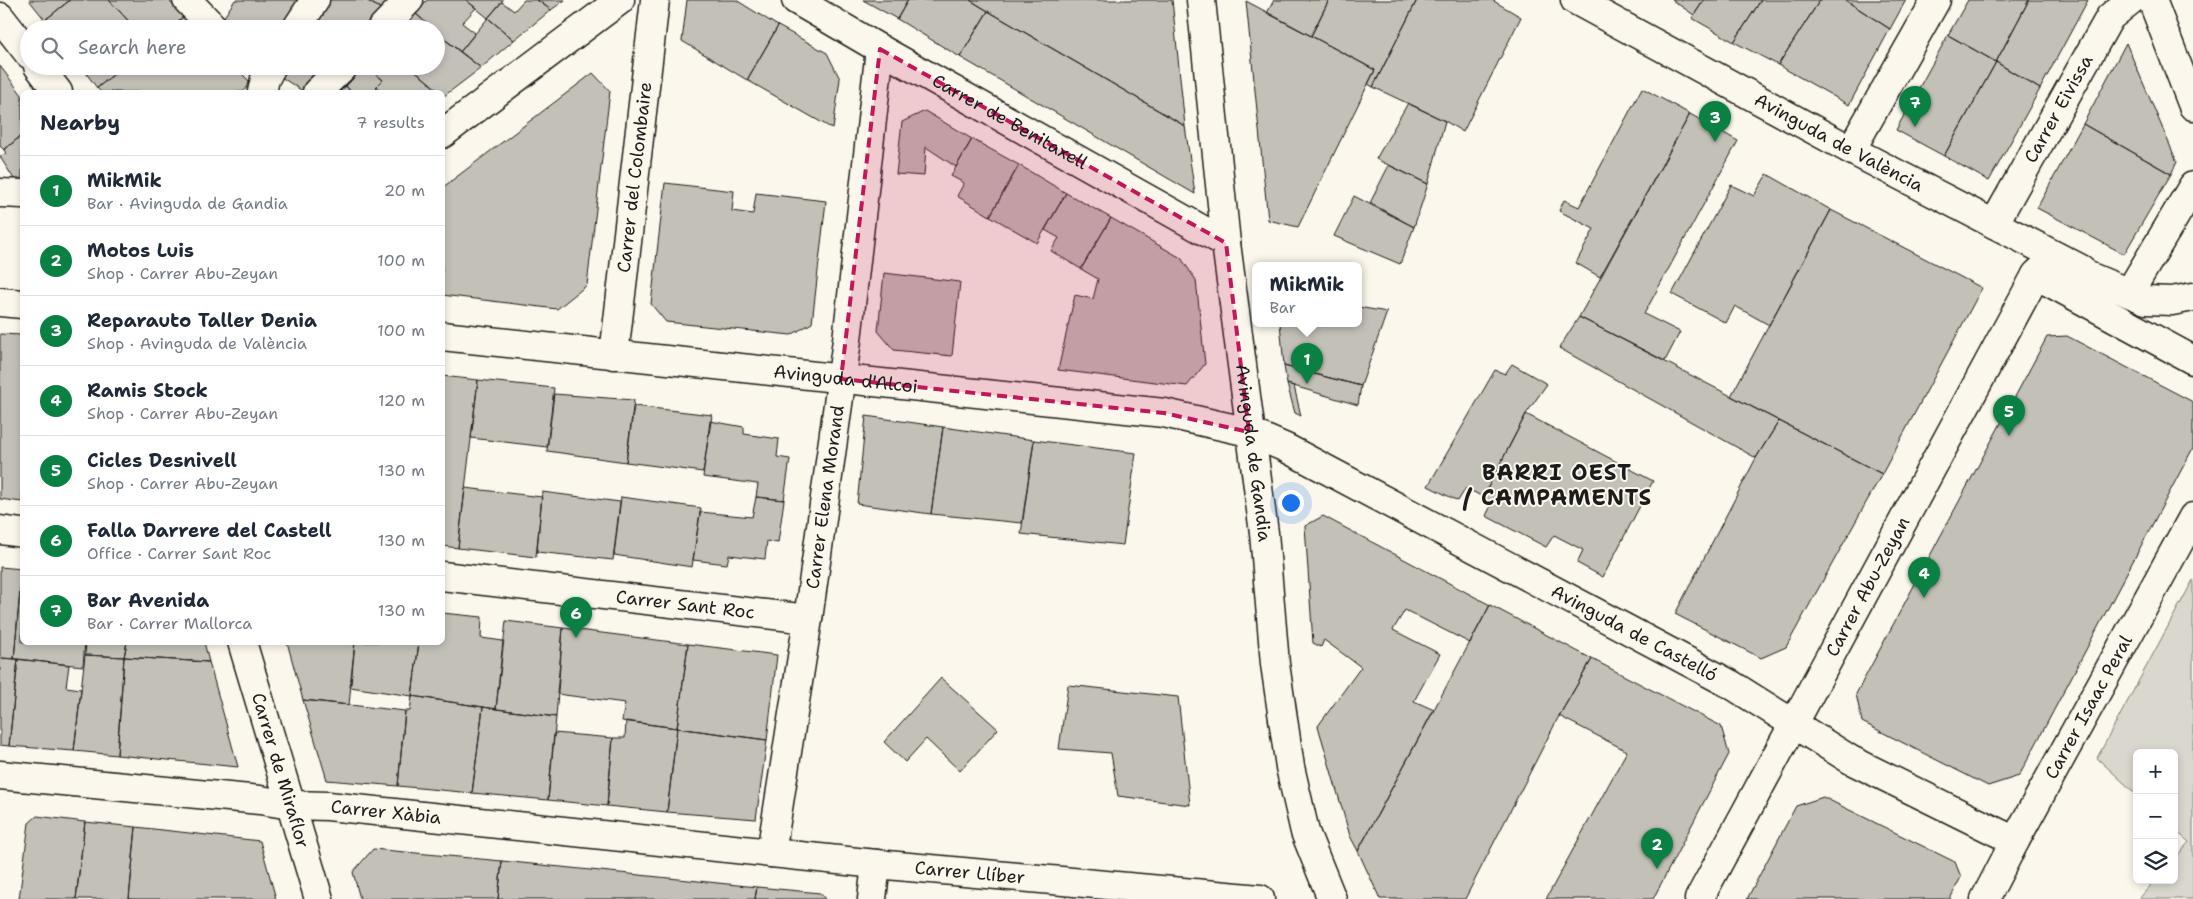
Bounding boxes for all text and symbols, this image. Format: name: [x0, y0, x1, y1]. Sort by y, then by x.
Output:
search box: [20, 20, 445, 75]
icon: search: [38, 34, 66, 62]
text: Search here: [78, 35, 187, 60]
street label: Carrer Eivissa: [2019, 50, 2098, 167]
street label: Carrer de Benitaxell: [928, 69, 1092, 175]
street label: Carrer del Colombaire: [612, 81, 657, 274]
pin: 7: [1899, 86, 1931, 127]
street label: Avinguda de València: [1750, 88, 1928, 197]
pin: 3: [1699, 101, 1731, 142]
text: Nearby: [40, 109, 120, 137]
text: 7 results: [356, 112, 425, 133]
text: MikMik: [87, 168, 162, 193]
text: 1: [52, 180, 60, 201]
text: 20 m: [384, 180, 425, 201]
text: Bar · Avinguda de Gandia: [87, 193, 288, 214]
text: Motos Luis: [87, 238, 194, 263]
text: 2: [50, 250, 62, 271]
text: 100 m: [377, 250, 425, 271]
popup: [1252, 262, 1362, 327]
text: Shop · Carrer Abu-Zeyan: [87, 263, 278, 284]
text: MikMik: [1270, 272, 1344, 297]
text: Bar: [1270, 297, 1296, 318]
text: Reparauto Taller Denia: [87, 308, 317, 333]
text: 3: [50, 320, 62, 341]
text: 100 m: [377, 320, 425, 341]
text: Shop · Avinguda de València: [87, 333, 307, 354]
pin: 1: [1291, 343, 1323, 384]
street label: Avinguda d'Alcoi: [772, 359, 919, 399]
street label: Avinguda de Gandia: [1230, 363, 1277, 543]
text: Ramis Stock: [87, 378, 208, 403]
text: 4: [50, 390, 62, 411]
text: 120 m: [378, 390, 425, 411]
pin: 5: [1993, 395, 2025, 436]
text: Shop · Carrer Abu-Zeyan: [87, 403, 278, 424]
street label: Carrer Elena Morand: [800, 404, 850, 590]
text: Cicles Desnivell: [87, 448, 237, 473]
district label: BARRI OEST / CAMPAMENTS: [1462, 458, 1652, 512]
text: 5: [51, 460, 61, 481]
text: 130 m: [378, 460, 425, 481]
text: Shop · Carrer Abu-Zeyan: [87, 473, 278, 494]
your location: [1278, 490, 1304, 516]
street label: Carrer Abu-Zeyan: [1820, 512, 1915, 661]
text: Falla Darrere del Castell: [87, 518, 332, 543]
text: 6: [50, 530, 62, 551]
text: 130 m: [378, 530, 425, 551]
text: Office · Carrer Sant Roc: [87, 543, 271, 564]
pin: 4: [1908, 557, 1940, 598]
street label: Avinguda de Castelló: [1547, 579, 1722, 687]
street label: Carrer Sant Roc: [615, 585, 756, 625]
text: Bar Avenida: [87, 588, 209, 613]
pin: 6: [560, 597, 592, 638]
text: 7: [50, 600, 62, 621]
text: 130 m: [378, 600, 425, 621]
text: Bar · Carrer Mallorca: [87, 613, 252, 634]
street label: Carrer Isaac Peral: [2039, 630, 2138, 783]
street label: Carrer de Miraflor: [246, 690, 315, 851]
map controls: [2133, 749, 2178, 884]
button: +: [2133, 749, 2178, 794]
street label: Carrer Xàbia: [330, 794, 442, 830]
button: −: [2133, 794, 2178, 839]
pin: 2: [1641, 828, 1673, 869]
button: layers: [2133, 839, 2178, 884]
street label: Carrer Llíber: [914, 856, 1026, 890]

